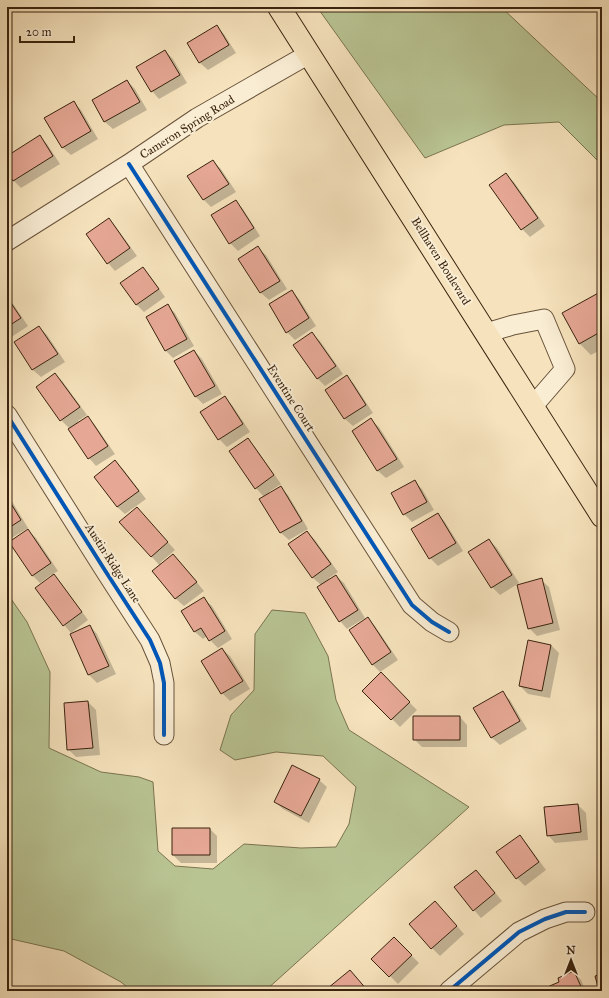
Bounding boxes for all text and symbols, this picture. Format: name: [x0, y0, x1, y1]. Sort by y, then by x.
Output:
scale bar: [20, 18, 74, 44]
text: 20 m: [26, 25, 52, 39]
street label: Cameron Spring Road: [137, 92, 237, 163]
street label: Bellhaven Boulevard: [408, 215, 474, 307]
street label: Eventine Court: [264, 362, 318, 435]
street label: Austin Ridge Lane: [81, 520, 144, 606]
north arrow: [551, 940, 591, 980]
text: N: [566, 944, 576, 957]

